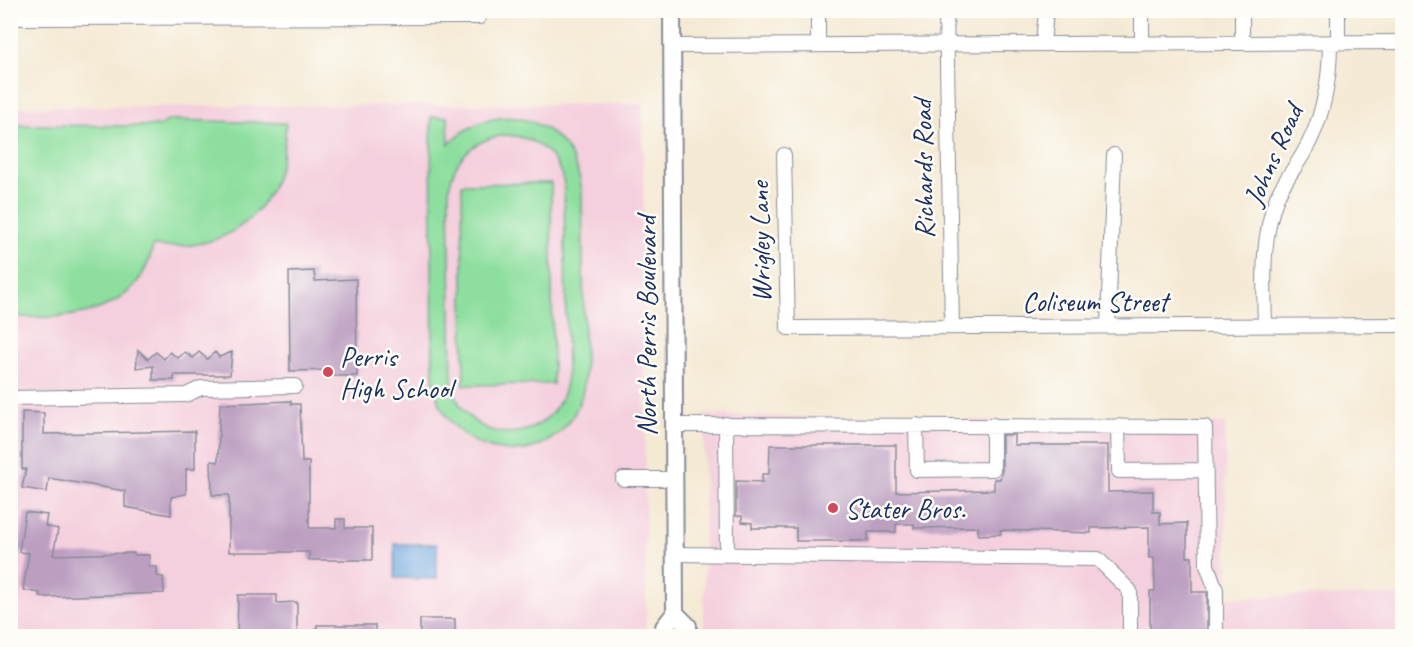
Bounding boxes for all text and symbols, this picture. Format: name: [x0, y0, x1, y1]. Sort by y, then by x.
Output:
street label: Richards Road: [904, 95, 942, 239]
street label: Johns Road: [1235, 96, 1312, 213]
street label: Wrigley Lane: [741, 179, 779, 303]
street label: North Perris Boulevard: [629, 212, 664, 436]
street label: Coliseum Street: [1022, 284, 1171, 319]
place label: Perris High School: [340, 339, 458, 406]
marker: Perris High School: [321, 365, 335, 379]
place label: Stater Bros.: [845, 491, 966, 526]
marker: Stater Bros.: [826, 501, 840, 515]

